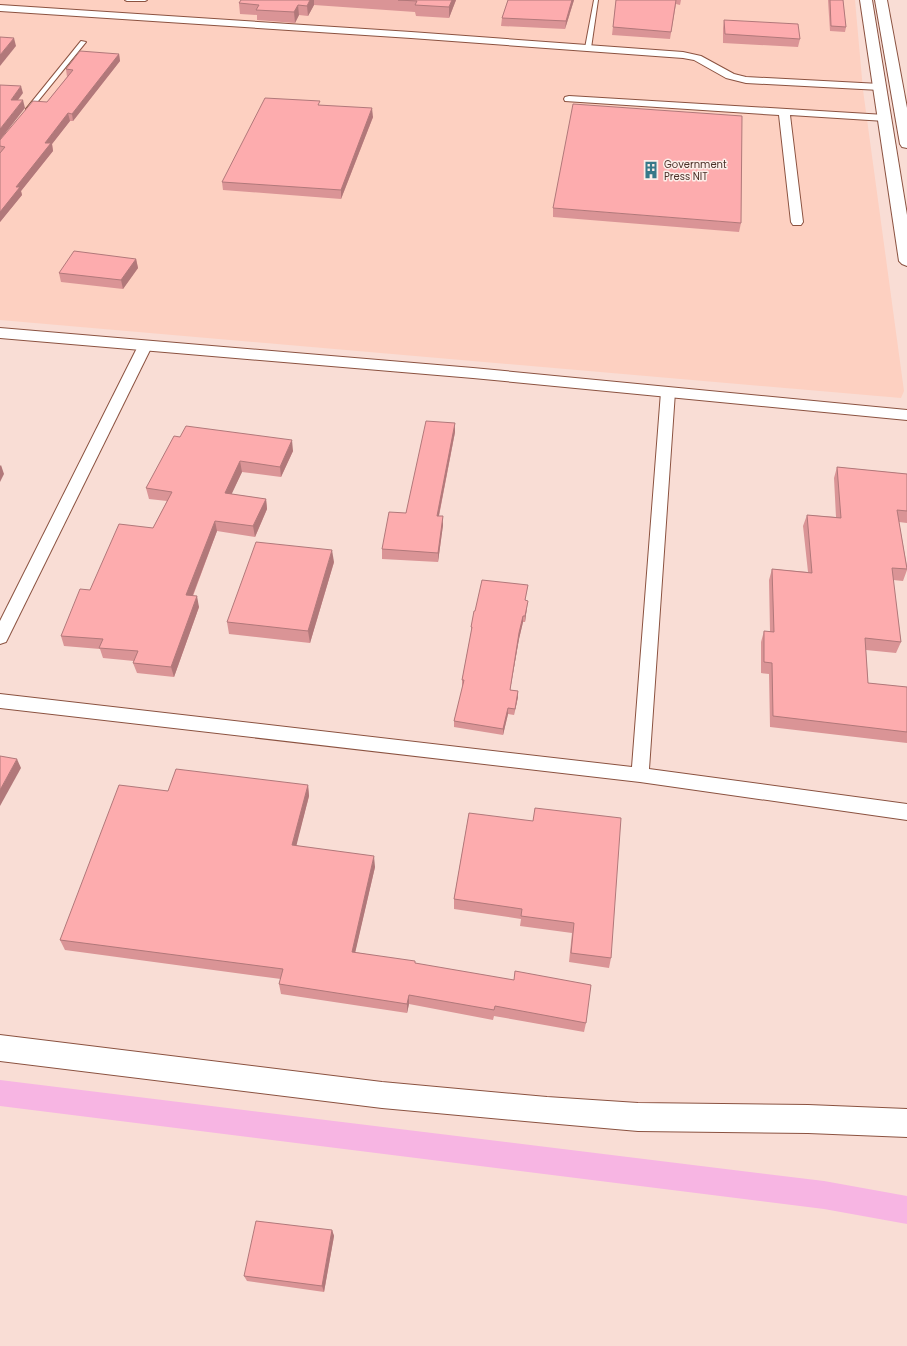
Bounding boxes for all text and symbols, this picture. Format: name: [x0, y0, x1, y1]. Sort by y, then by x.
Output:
place label: Government Press NIT: [664, 157, 727, 184]
building icon: Government Press NIT: [641, 160, 661, 180]

